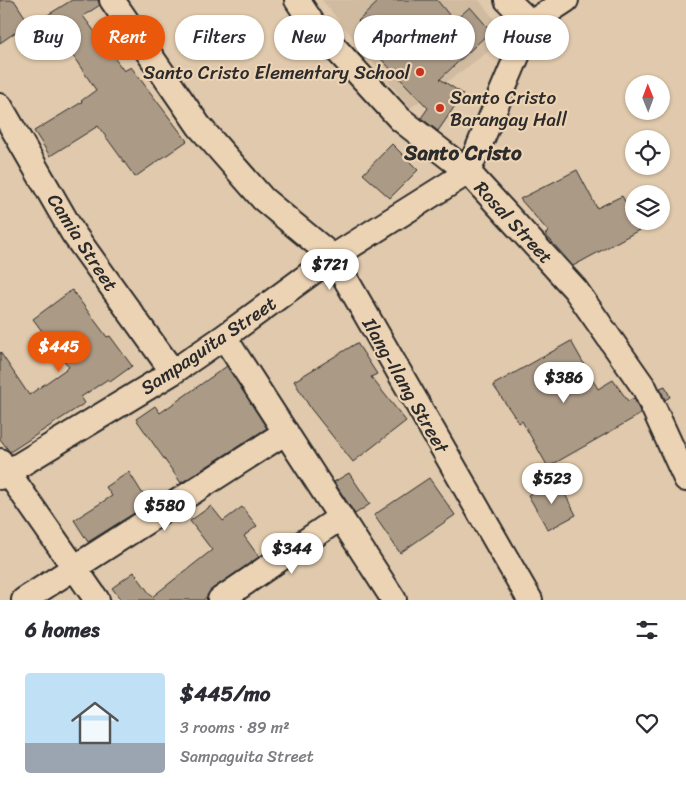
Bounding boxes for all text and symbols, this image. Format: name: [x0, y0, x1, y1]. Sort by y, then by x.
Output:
chip: Buy: [15, 15, 81, 60]
chip: Rent: [91, 15, 165, 60]
chip: Filters: [175, 15, 264, 60]
chip: New: [274, 15, 344, 60]
chip: Apartment: [354, 15, 475, 60]
chip: House: [485, 15, 569, 60]
place label: Santo Cristo Elementary School: [143, 56, 411, 89]
marker: Santo Cristo Elementary School: [414, 66, 426, 78]
north arrow: [625, 75, 670, 120]
map controls: [625, 75, 670, 230]
place label: Santo Cristo Barangay Hall: [450, 81, 567, 136]
marker: Santo Cristo Barangay Hall: [434, 102, 446, 114]
button: locate: [625, 130, 670, 175]
district label: Santo Cristo: [403, 134, 522, 172]
street label: Rosal Street: [466, 173, 561, 272]
button: layers: [625, 185, 670, 230]
street label: Camia Street: [38, 186, 127, 298]
pin: $721: [300, 248, 360, 291]
text: $721: [312, 250, 348, 279]
street label: Sampaguita Street: [133, 287, 283, 403]
street label: Ilang-Ilang Street: [353, 310, 459, 460]
pin: $445: [29, 330, 89, 373]
text: $445: [39, 332, 79, 361]
pin: $386: [534, 362, 594, 404]
text: $386: [545, 363, 583, 392]
pin: $523: [522, 462, 582, 505]
text: $523: [533, 464, 571, 493]
pin: $580: [135, 490, 195, 532]
text: $580: [145, 491, 185, 520]
pin: $344: [262, 532, 322, 575]
text: $344: [272, 534, 312, 563]
text: 6 homes: [25, 611, 100, 649]
icon: filters: [633, 616, 661, 644]
text: $445/mo: [180, 675, 270, 713]
icon: home: [65, 693, 125, 753]
icon: heart: [633, 709, 661, 737]
text: 3 rooms · 89 m²: [180, 713, 289, 742]
text: Sampaguita Street: [180, 742, 314, 771]

